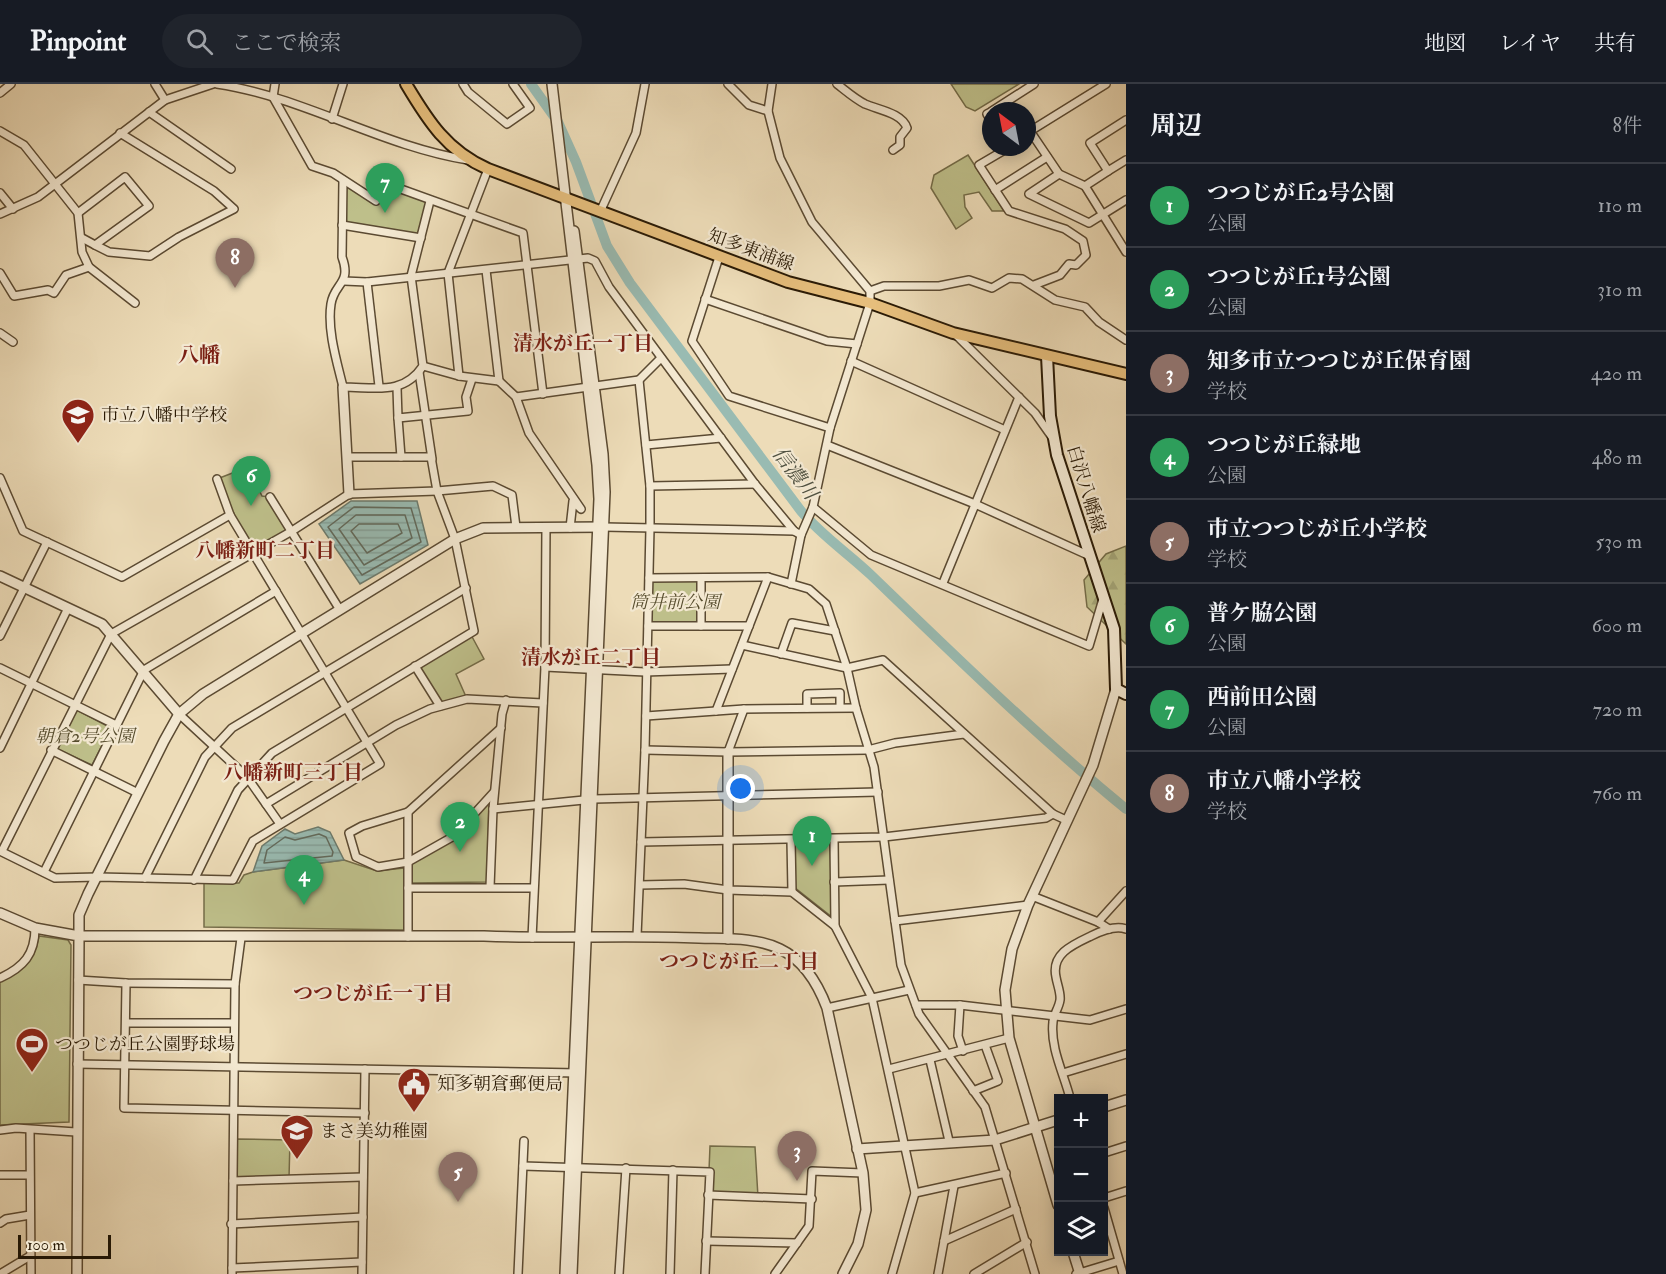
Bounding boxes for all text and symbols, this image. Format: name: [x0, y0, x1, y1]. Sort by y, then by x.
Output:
search box: [162, 14, 582, 68]
text: Pinpoint: [30, 24, 126, 59]
icon: search: [183, 25, 216, 58]
text: ここで検索: [231, 29, 341, 57]
text: 地図: [1424, 30, 1466, 57]
text: レイヤ: [1499, 30, 1561, 57]
text: 共有: [1594, 30, 1636, 57]
north arrow: [982, 102, 1036, 156]
text: 周辺: [1150, 110, 1202, 142]
text: 8件: [1613, 113, 1642, 138]
pin: 7: [366, 164, 404, 213]
text: つつじが丘2号公園: [1207, 179, 1394, 207]
text: 1: [1166, 193, 1173, 218]
text: 110 m: [1598, 193, 1642, 218]
text: 公園: [1207, 211, 1247, 236]
street label: 知多東浦線: [705, 224, 797, 276]
pin: 8: [216, 238, 254, 288]
text: つつじが丘1号公園: [1207, 263, 1391, 291]
text: 2: [1164, 277, 1175, 302]
text: 310 m: [1597, 277, 1642, 302]
text: 公園: [1207, 295, 1247, 320]
district label: 清水が丘一丁目: [513, 331, 653, 356]
district label: 八幡: [178, 342, 220, 369]
text: 知多市立つつじが丘保育園: [1207, 347, 1471, 375]
text: 3: [1166, 361, 1173, 386]
text: 420 m: [1591, 361, 1642, 386]
text: 学校: [1207, 379, 1247, 404]
school or university icon: 市立八幡中学校: [60, 397, 96, 444]
place label: 市立八幡中学校: [101, 404, 227, 427]
text: つつじが丘緑地: [1207, 431, 1361, 459]
water label: 信濃川: [767, 442, 824, 506]
street label: 白沢八幡線: [1062, 443, 1110, 535]
text: 4: [1164, 445, 1175, 470]
text: 480 m: [1592, 445, 1642, 470]
pin: 6: [232, 456, 270, 506]
text: 公園: [1207, 463, 1247, 488]
text: 市立つつじが丘小学校: [1207, 515, 1427, 543]
text: 5: [1165, 529, 1174, 554]
text: 530 m: [1596, 529, 1642, 554]
district label: 八幡新町二丁目: [195, 538, 335, 563]
text: 学校: [1207, 547, 1247, 572]
park label: 筒井前公園: [630, 591, 723, 614]
text: 普ケ脇公園: [1207, 599, 1317, 627]
text: 6: [1164, 613, 1175, 638]
text: 600 m: [1592, 613, 1642, 638]
text: 公園: [1207, 631, 1247, 656]
district label: 清水が丘二丁目: [521, 645, 661, 670]
text: 西前田公園: [1207, 683, 1317, 711]
text: 7: [1165, 697, 1174, 722]
text: 720 m: [1593, 697, 1642, 722]
text: 公園: [1207, 715, 1247, 740]
park label: 朝倉2号公園: [35, 725, 138, 748]
district label: 八幡新町三丁目: [223, 760, 363, 785]
text: 市立八幡小学校: [1207, 767, 1361, 795]
your location: [726, 774, 755, 803]
text: 8: [1165, 781, 1174, 806]
text: 760 m: [1593, 781, 1642, 806]
text: 学校: [1207, 799, 1247, 824]
pin: 2: [440, 802, 480, 852]
pin: 1: [792, 816, 832, 866]
pin: 4: [284, 856, 324, 905]
district label: つつじが丘二丁目: [659, 949, 819, 974]
district label: つつじが丘一丁目: [293, 981, 453, 1006]
sports icon: つつじが丘公園野球場: [14, 1026, 50, 1073]
place label: つつじが丘公園野球場: [55, 1033, 235, 1056]
public building icon: 知多朝倉郵便局: [396, 1066, 432, 1113]
place label: 知多朝倉郵便局: [437, 1073, 563, 1096]
map controls: [1054, 1094, 1108, 1256]
button: +: [1054, 1094, 1108, 1148]
school or university icon: まさ美幼稚園: [279, 1113, 315, 1160]
place label: まさ美幼稚園: [320, 1120, 428, 1143]
pin: 3: [778, 1132, 816, 1181]
button: −: [1054, 1148, 1108, 1202]
pin: 5: [438, 1152, 478, 1202]
button: layers: [1054, 1202, 1108, 1256]
scale bar: [18, 1232, 111, 1260]
text: 100 m: [27, 1235, 65, 1255]

